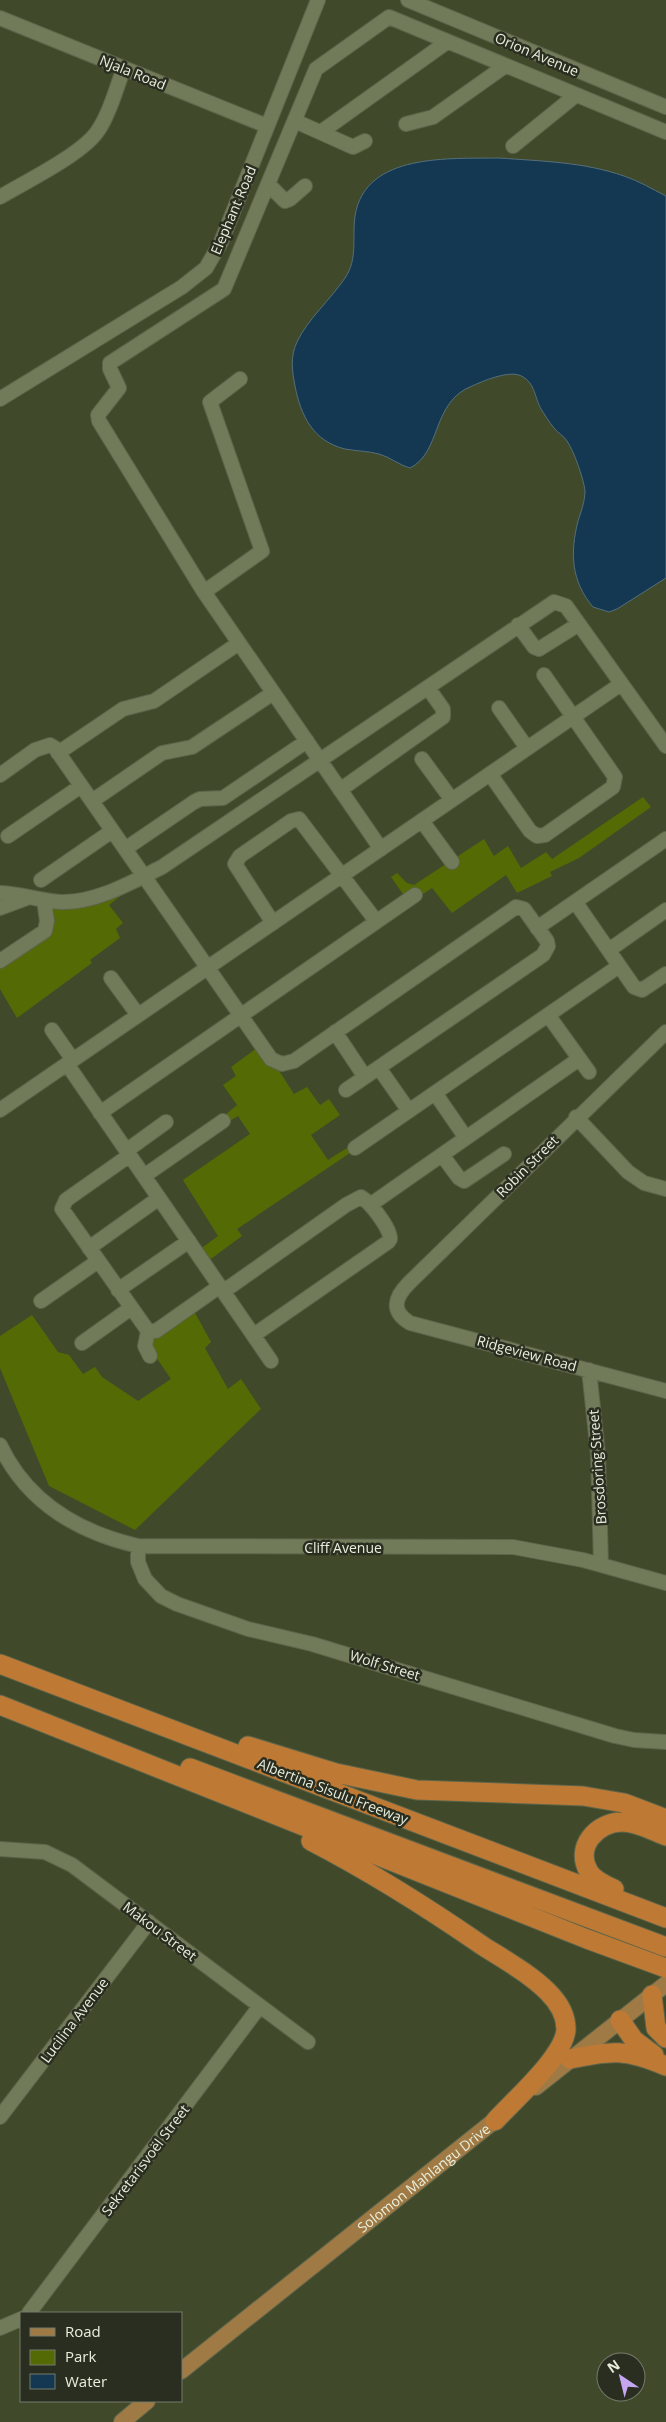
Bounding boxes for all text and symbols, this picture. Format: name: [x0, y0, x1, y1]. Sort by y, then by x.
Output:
street label: Orion Avenue: [492, 28, 582, 80]
street label: Njala Road: [97, 50, 169, 94]
street label: Elephant Road: [206, 163, 260, 257]
street label: Robin Street: [492, 1131, 562, 1201]
street label: Ridgeview Road: [475, 1331, 579, 1375]
street label: Brosdoring Street: [584, 1409, 610, 1525]
street label: Cliff Avenue: [304, 1538, 382, 1557]
street label: Wolf Street: [348, 1645, 422, 1685]
street label: Albertina Sisulu Freeway: [255, 1754, 412, 1829]
street label: Makou Street: [119, 1897, 201, 1965]
street label: Lucilina Avenue: [36, 1973, 112, 2066]
street label: Sekretarisvoël Street: [97, 2100, 193, 2220]
street label: Solomon Mahlangu Drive: [353, 2119, 494, 2236]
legend: [20, 2312, 182, 2402]
text: Road: [65, 2321, 101, 2341]
text: Park: [65, 2346, 96, 2366]
north arrow: [596, 2352, 646, 2402]
text: N: [603, 2355, 623, 2377]
text: Water: [65, 2371, 107, 2391]

